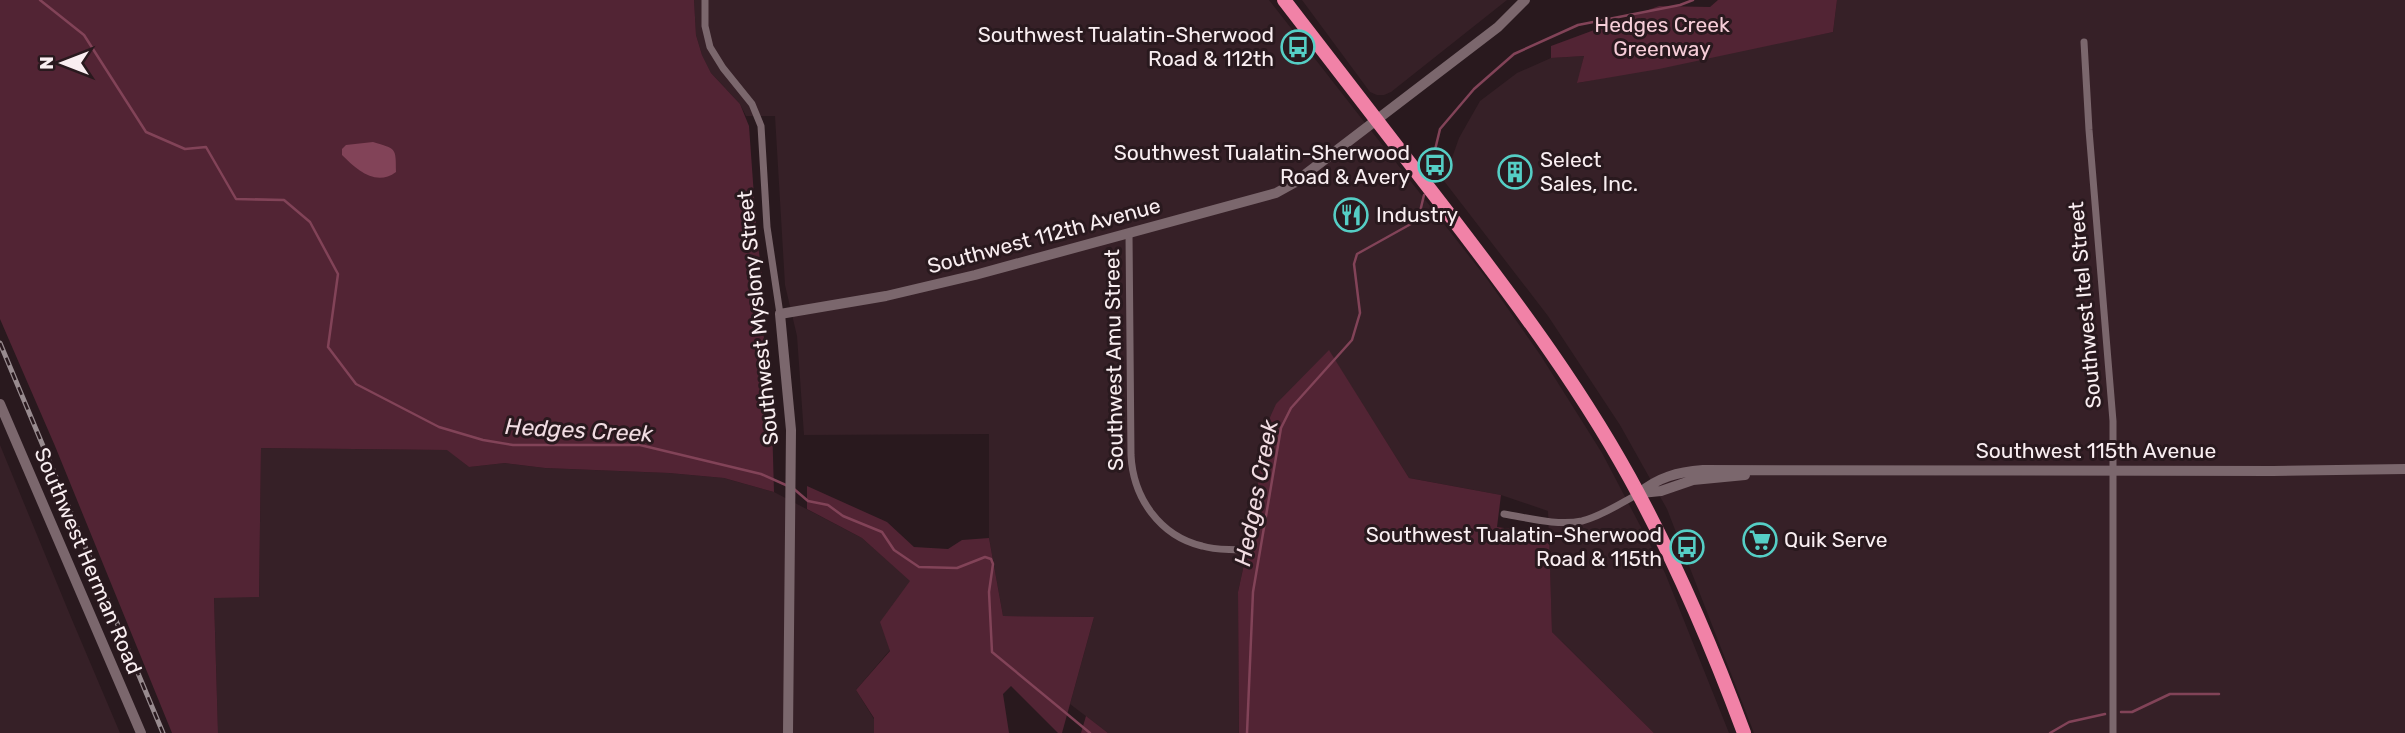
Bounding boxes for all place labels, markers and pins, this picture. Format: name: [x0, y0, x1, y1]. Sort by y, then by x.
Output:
place label: Southwest Tualatin-Sherwood Road & 112th: [978, 22, 1274, 71]
bus stop icon: Southwest Tualatin-Sherwood Road & 112th: [1279, 28, 1317, 66]
place label: Southwest Tualatin-Sherwood Road & Avery: [1114, 140, 1410, 189]
bus stop icon: Southwest Tualatin-Sherwood Road & Avery: [1416, 146, 1454, 184]
place label: Select Sales, Inc.: [1540, 147, 1638, 196]
building icon: Select Sales, Inc.: [1496, 153, 1534, 191]
restaurant icon: Industry: [1332, 196, 1370, 234]
place label: Industry: [1376, 202, 1458, 227]
supermarket icon: Quik Serve: [1741, 521, 1779, 559]
place label: Southwest Tualatin-Sherwood Road & 115th: [1366, 522, 1662, 571]
place label: Quik Serve: [1784, 527, 1888, 552]
bus stop icon: Southwest Tualatin-Sherwood Road & 115th: [1668, 528, 1706, 566]

